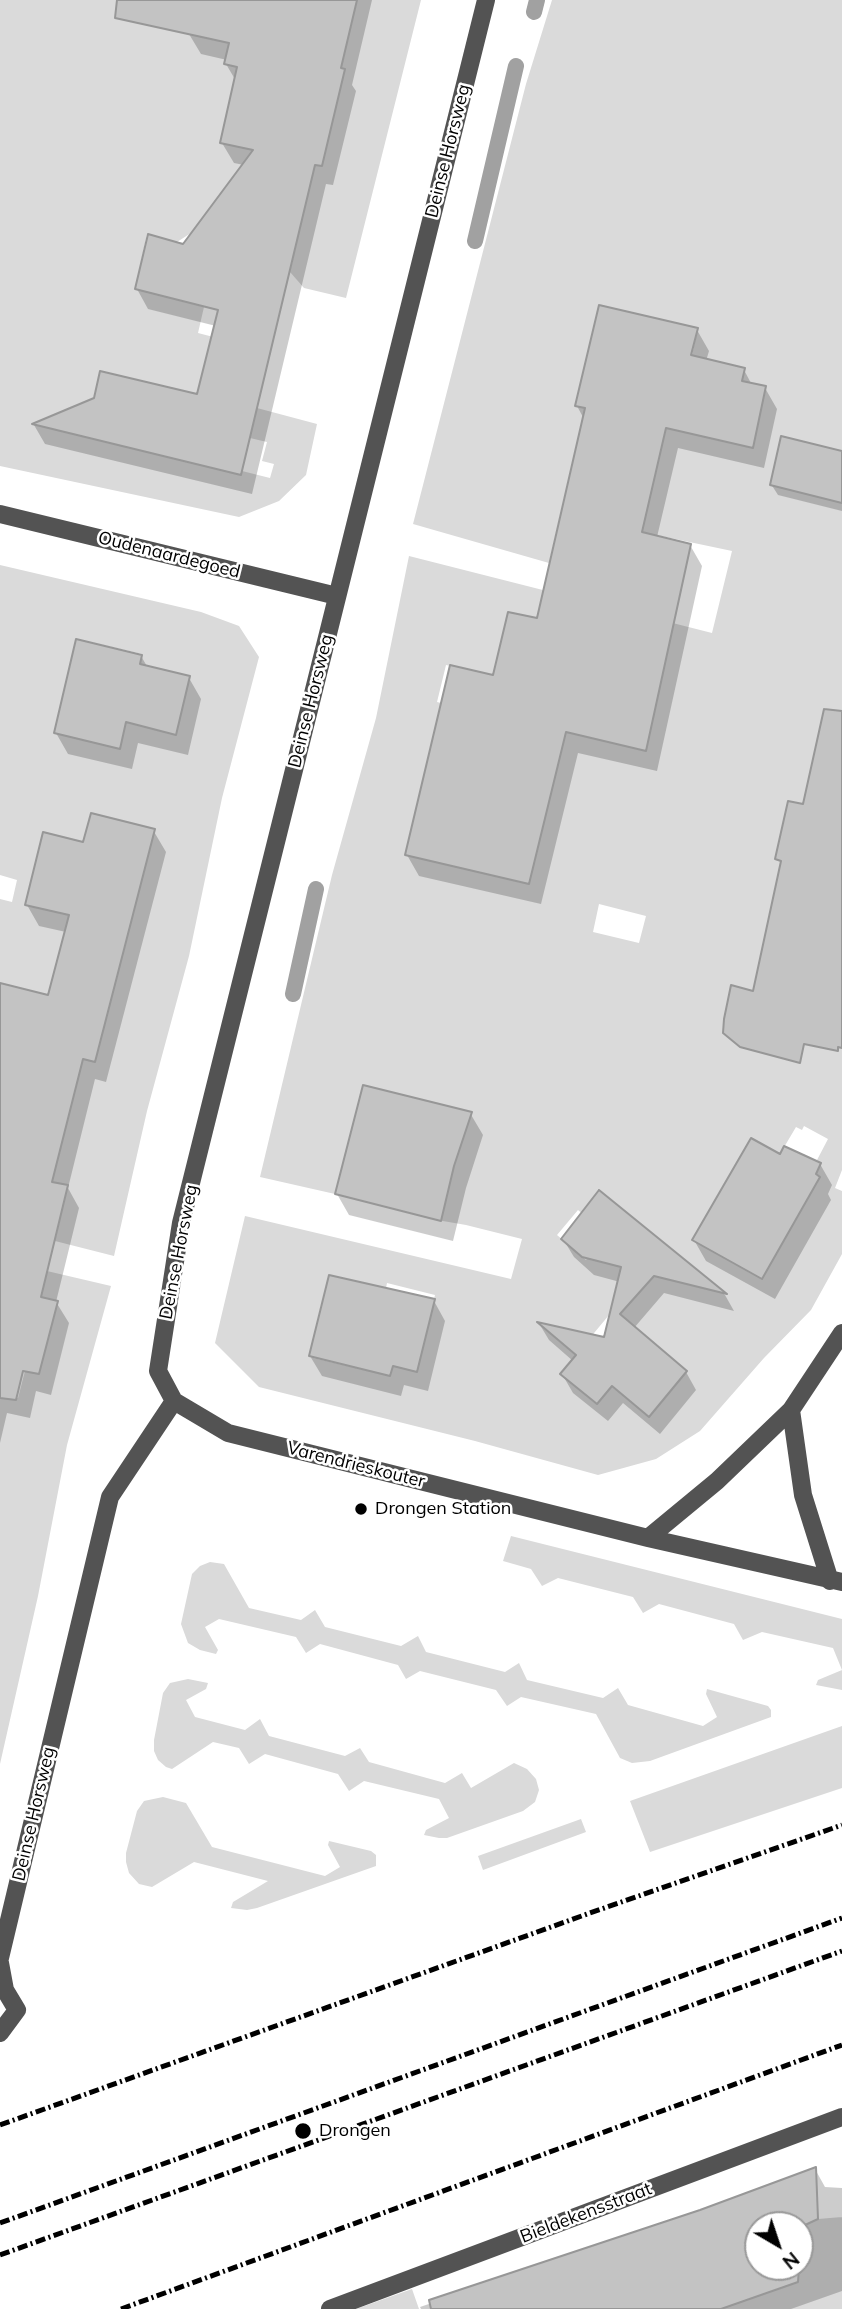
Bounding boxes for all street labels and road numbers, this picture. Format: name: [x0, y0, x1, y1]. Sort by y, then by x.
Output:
street label: Deinse Horsweg: [421, 82, 475, 220]
street label: Oudenaardegoed: [96, 527, 242, 583]
street label: Deinse Horsweg: [284, 632, 338, 770]
street label: Deinse Horsweg: [155, 1183, 203, 1321]
street label: Varendrieskouter: [285, 1437, 427, 1493]
street label: Deinse Horsweg: [8, 1745, 60, 1883]
street label: Bieldekensstraat: [517, 2178, 655, 2248]

